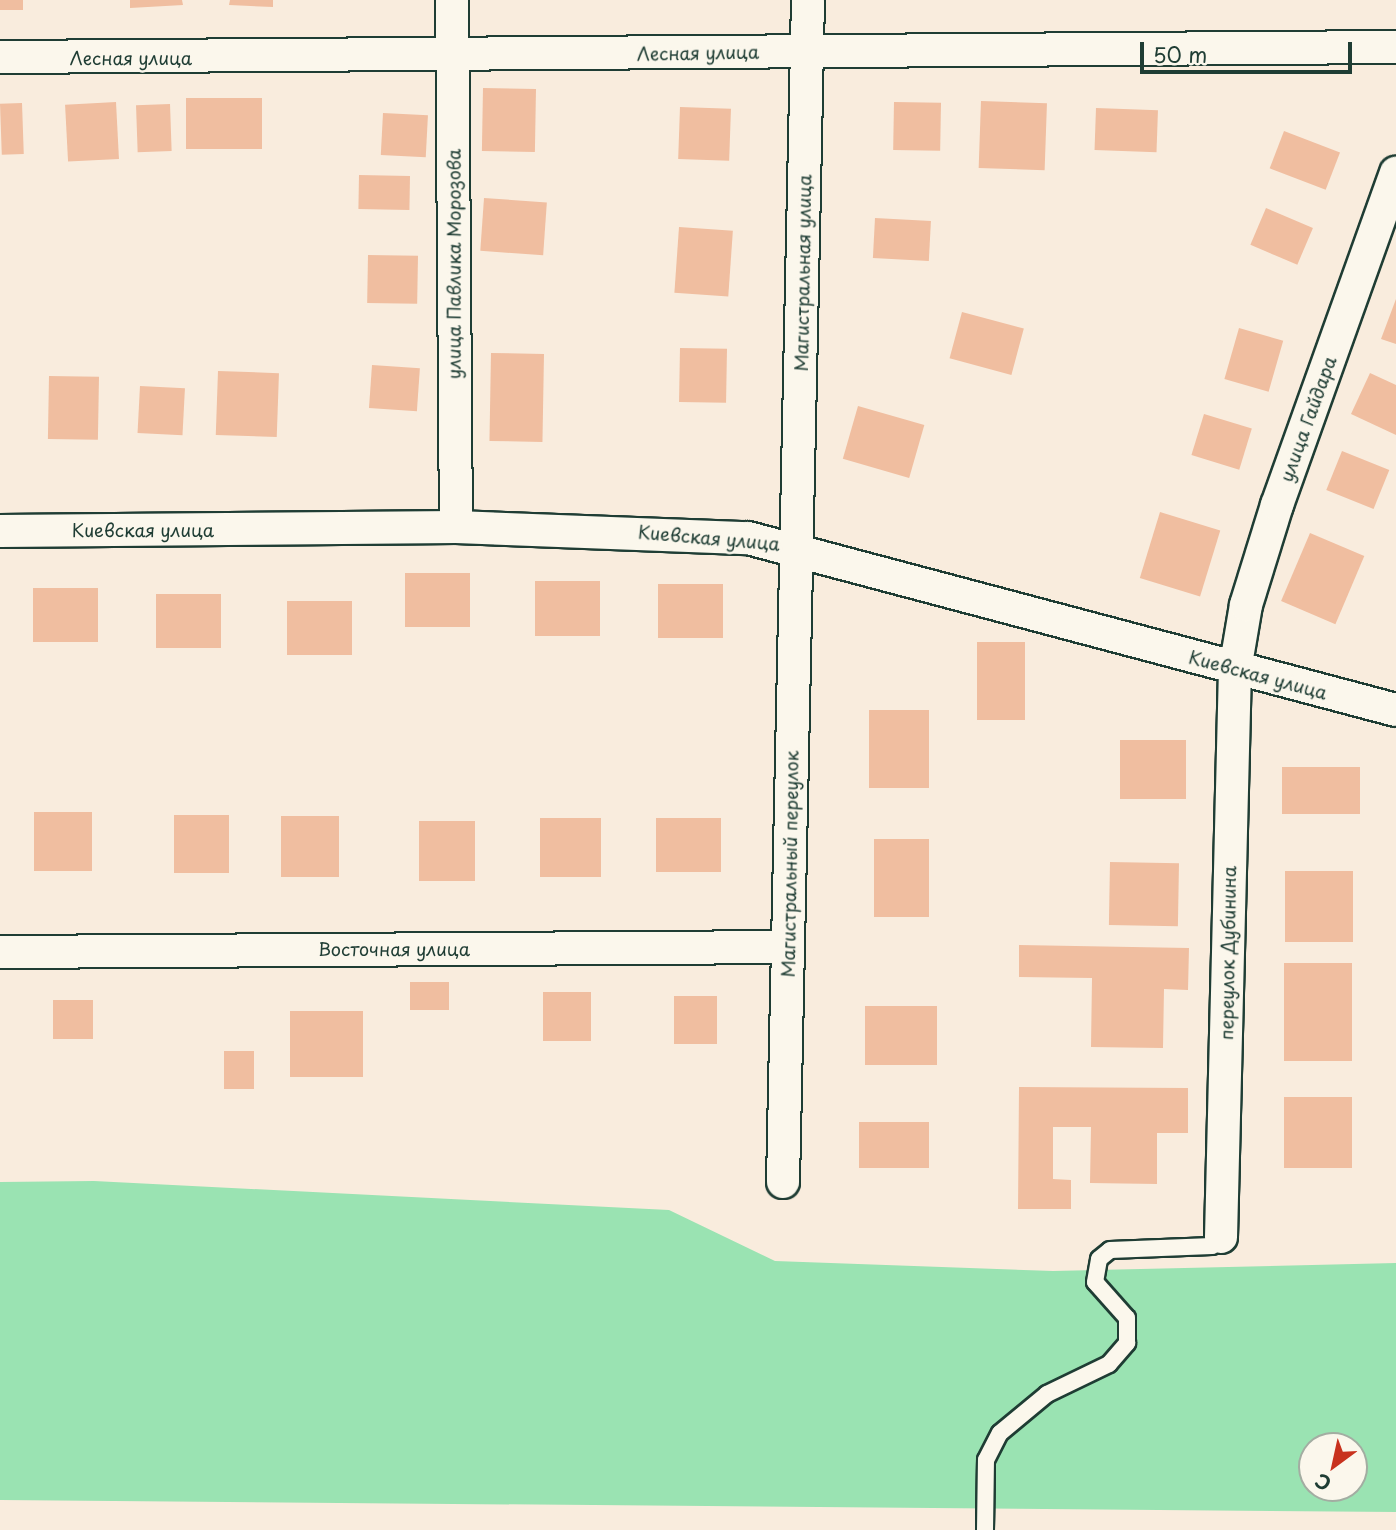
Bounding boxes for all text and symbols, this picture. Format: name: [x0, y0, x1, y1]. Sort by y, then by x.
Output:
scale bar: [1144, 28, 1356, 72]
text: 50 m: [1153, 38, 1207, 70]
street label: Лесная улица: [636, 41, 760, 65]
street label: Лесная улица: [69, 47, 193, 69]
street label: улица Павлика Морозова: [443, 148, 465, 380]
street label: Магистральная улица: [790, 174, 816, 372]
street label: улица Гайдара: [1275, 353, 1341, 485]
street label: Киевская улица: [71, 519, 215, 541]
street label: Киевская улица: [637, 521, 781, 555]
street label: Киевская улица: [1186, 646, 1330, 704]
street label: Магистральный переулок: [777, 750, 803, 978]
street label: переулок Дубинина: [1216, 866, 1240, 1040]
street label: Восточная улица: [317, 938, 471, 960]
north arrow: [1298, 1432, 1368, 1502]
text: С: [1309, 1467, 1336, 1499]

